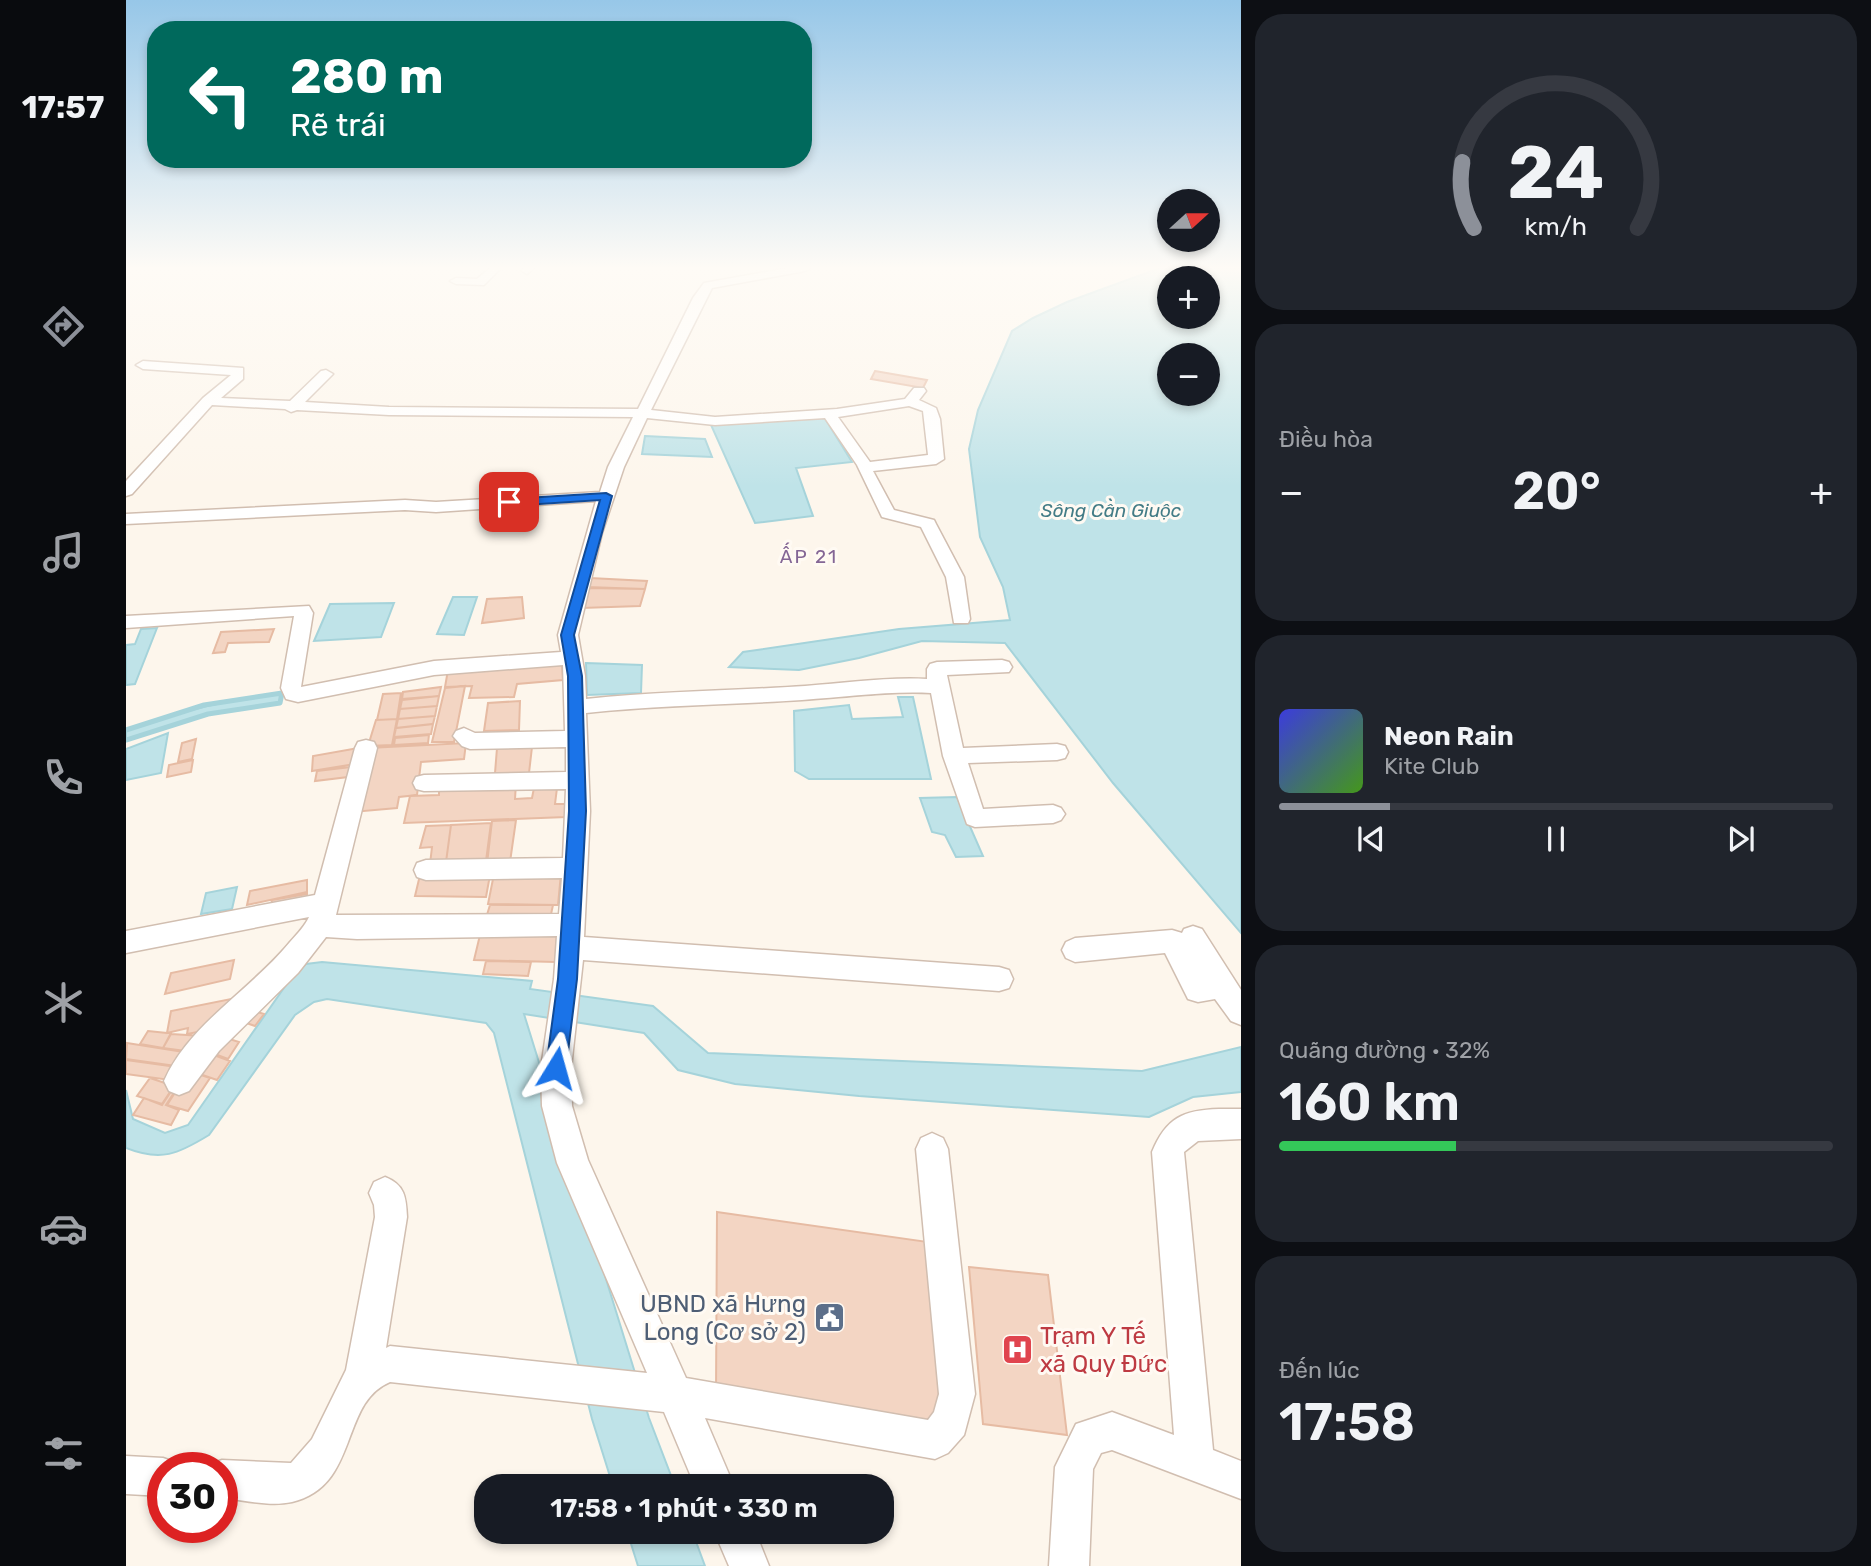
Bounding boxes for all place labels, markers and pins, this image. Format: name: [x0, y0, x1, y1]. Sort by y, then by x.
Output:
pin: [479, 472, 539, 532]
place label: UBND xã Hưng Long (Cơ sở 2): [640, 1290, 806, 1346]
public building icon: UBND xã Hưng Long (Cơ sở 2): [812, 1301, 846, 1335]
place label: Trạm Y Tế xã Quy Đức: [1040, 1320, 1167, 1378]
hospital icon: Trạm Y Tế xã Quy Đức: [1000, 1333, 1034, 1367]

